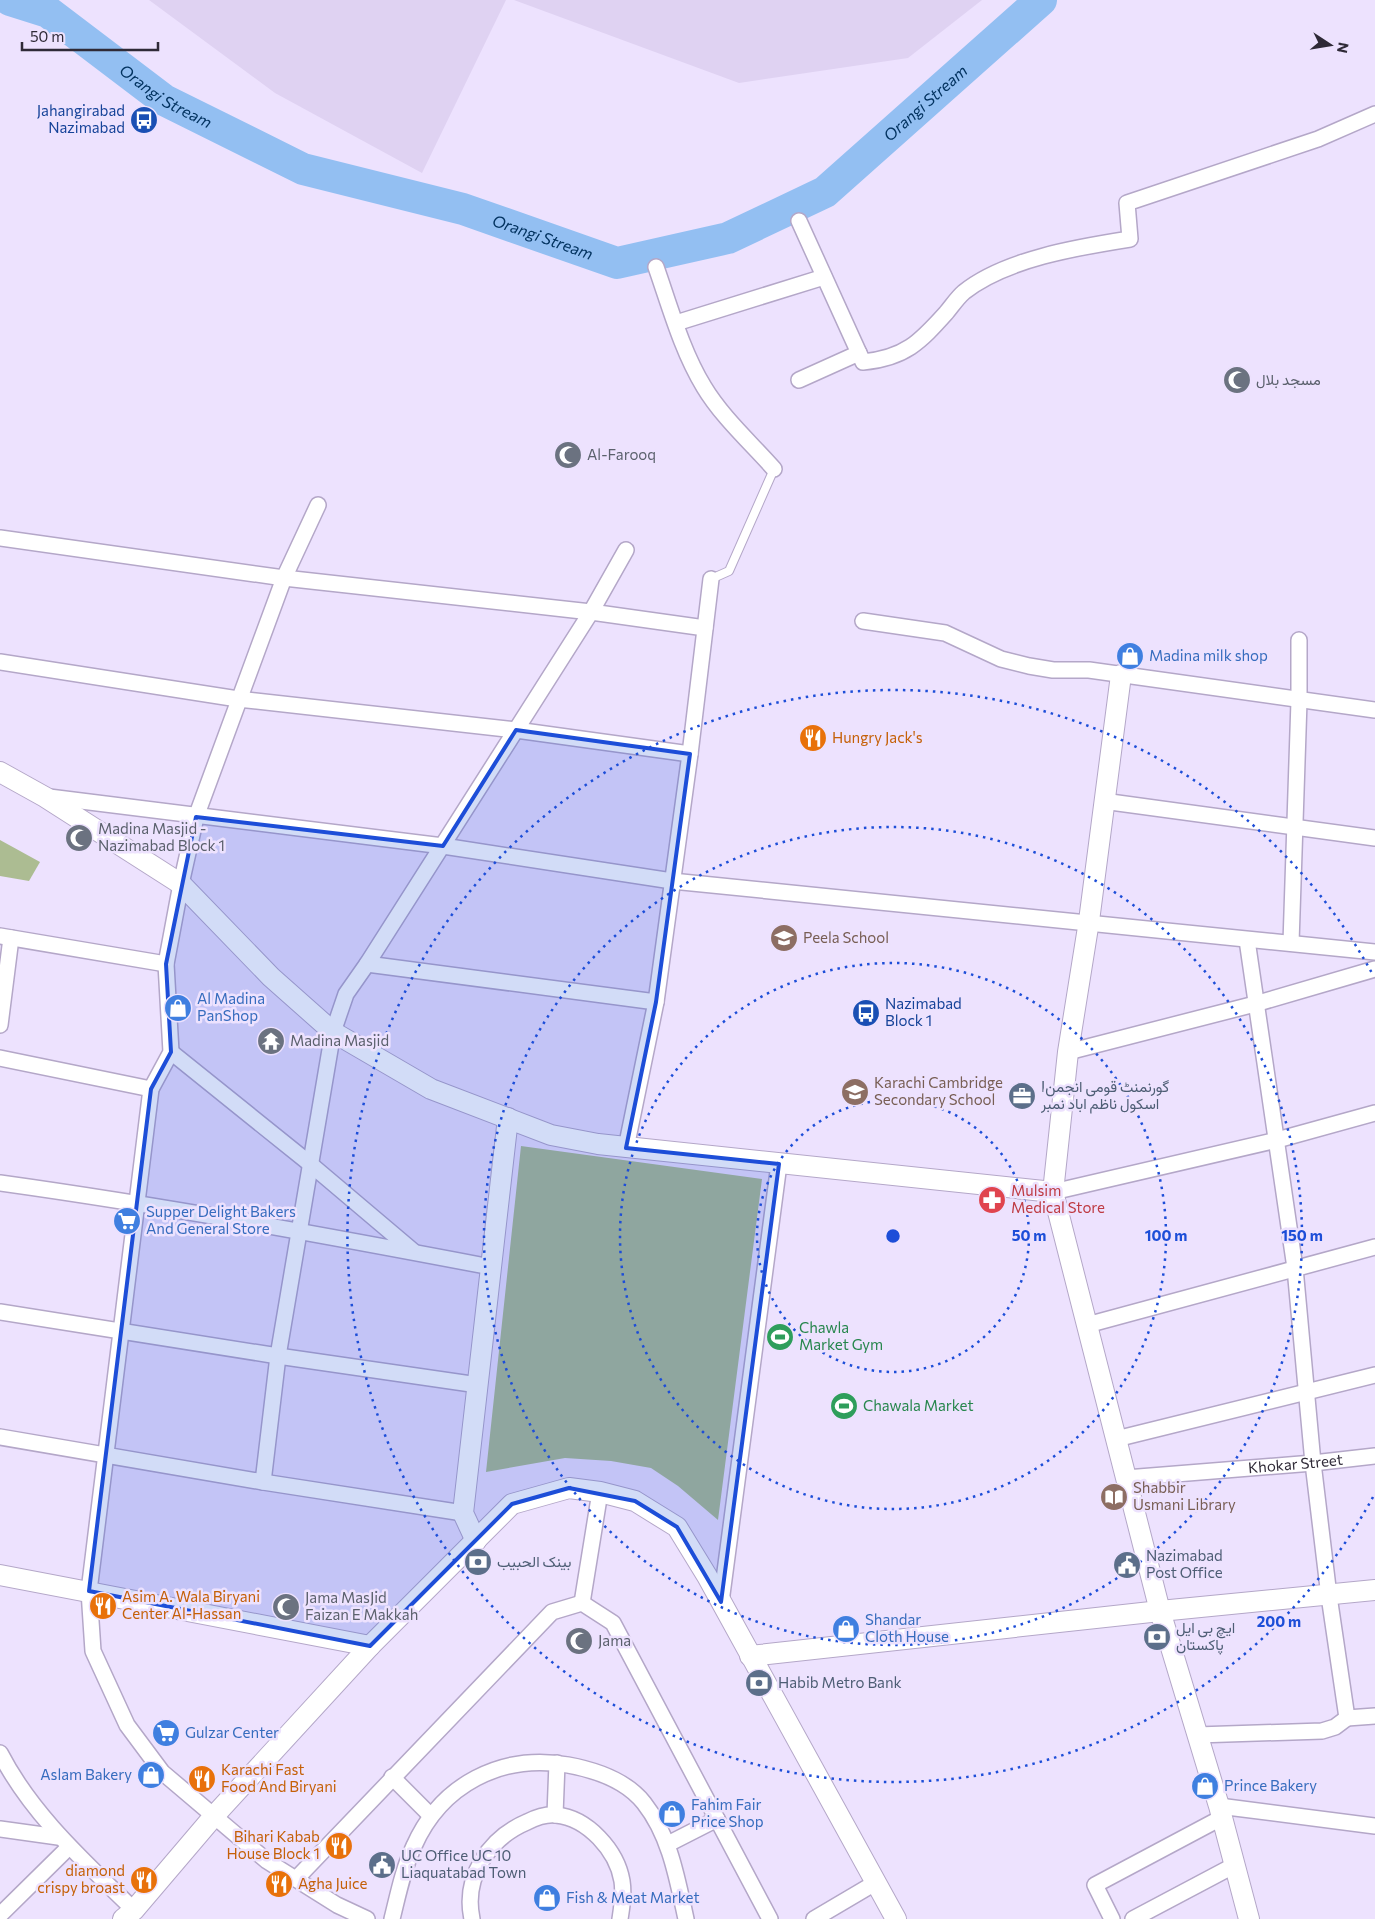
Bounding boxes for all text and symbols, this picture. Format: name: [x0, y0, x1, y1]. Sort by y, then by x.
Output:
scale bar: [22, 20, 159, 52]
north arrow: [1305, 20, 1355, 70]
text: 50 m: [30, 27, 64, 45]
text: N: [1334, 41, 1353, 55]
water label: Orangi Stream: [116, 60, 215, 131]
water label: Orangi Stream: [879, 60, 971, 145]
place label: Jahangirabad Nazimabad: [37, 101, 125, 136]
bus stop icon: Jahangirabad Nazimabad: [129, 105, 159, 135]
water label: Orangi Stream: [490, 210, 596, 263]
mosque icon: مسجد بلال: [1222, 365, 1252, 395]
place label: مسجد بلال: [1256, 370, 1321, 389]
mosque icon: Al-Farooq: [553, 440, 583, 470]
place label: Al-Farooq: [587, 445, 656, 463]
shop icon: Madina milk shop: [1115, 641, 1145, 671]
place label: Madina milk shop: [1149, 646, 1268, 664]
restaurant icon: Hungry Jack's: [798, 723, 828, 753]
place label: Hungry Jack's: [832, 728, 923, 746]
place label: Madina Masjid - Nazimabad Block 1: [98, 819, 225, 854]
mosque icon: Madina Masjid - Nazimabad Block 1: [64, 823, 94, 853]
school or university icon: Peela School: [769, 923, 799, 953]
place label: Peela School: [803, 928, 889, 946]
place label: Al Madina PanShop: [197, 989, 265, 1024]
shop icon: Al Madina PanShop: [163, 993, 193, 1023]
place label: Nazimabad Block 1: [885, 994, 962, 1029]
bus stop icon: Nazimabad Block 1: [851, 998, 881, 1028]
temple icon: Madina Masjid: [256, 1026, 286, 1056]
place label: Madina Masjid: [290, 1031, 389, 1049]
place label: Karachi Cambridge Secondary School: [874, 1073, 1003, 1108]
school or university icon: Karachi Cambridge Secondary School: [840, 1077, 870, 1107]
place label: Iگورنمنٹ قومی انجمن اسکول ناظم اباد نمبر: [1040, 1077, 1170, 1114]
office icon: Iگورنمنٹ قومی انجمن اسکول ناظم اباد نمبر: [1007, 1081, 1037, 1111]
place label: Mulsim Medical Store: [1011, 1181, 1105, 1216]
pharmacy icon: Mulsim Medical Store: [977, 1185, 1007, 1215]
place label: Supper Delight Bakers And General Store: [146, 1202, 296, 1237]
supermarket icon: Supper Delight Bakers And General Store: [112, 1206, 142, 1236]
text: 50 m: [1012, 1226, 1046, 1244]
text: 100 m: [1145, 1226, 1187, 1244]
text: 150 m: [1281, 1226, 1323, 1244]
centre of rings: [884, 1227, 902, 1245]
place label: Chawla Market Gym: [799, 1318, 883, 1353]
sports icon: Chawla Market Gym: [765, 1322, 795, 1352]
sports icon: Chawala Market: [829, 1391, 859, 1421]
place label: Chawala Market: [863, 1396, 974, 1414]
street label: Khokar Street: [1247, 1450, 1344, 1476]
place label: Shabbir Usmani Library: [1133, 1478, 1236, 1513]
library icon: Shabbir Usmani Library: [1099, 1482, 1129, 1512]
place label: Nazimabad Post Office: [1146, 1546, 1223, 1581]
bank icon: بينک الحبيب: [463, 1547, 493, 1577]
public building icon: Nazimabad Post Office: [1112, 1550, 1142, 1580]
place label: بينک الحبيب: [497, 1552, 572, 1571]
place label: Asim A. Wala Biryani Center Al-Hassan: [122, 1587, 260, 1622]
place label: Jama MasJid Faizan E Makkah: [305, 1588, 418, 1623]
restaurant icon: Asim A. Wala Biryani Center Al-Hassan: [88, 1591, 118, 1621]
mosque icon: Jama MasJid Faizan E Makkah: [271, 1592, 301, 1622]
place label: Shandar Cloth House: [865, 1610, 949, 1645]
text: 200 m: [1257, 1612, 1301, 1630]
shop icon: Shandar Cloth House: [831, 1614, 861, 1644]
place label: ایچ بی ایل پاکستان: [1176, 1618, 1235, 1655]
bank icon: ایچ بی ایل پاکستان: [1142, 1622, 1172, 1652]
mosque icon: Jama: [564, 1626, 594, 1656]
place label: Jama: [598, 1631, 631, 1649]
bank icon: Habib Metro Bank: [744, 1668, 774, 1698]
place label: Habib Metro Bank: [778, 1673, 902, 1691]
supermarket icon: Gulzar Center: [151, 1718, 181, 1748]
place label: Gulzar Center: [185, 1723, 279, 1741]
shop icon: Aslam Bakery: [136, 1760, 166, 1790]
place label: Karachi Fast Food And Biryani: [221, 1760, 337, 1795]
restaurant icon: Karachi Fast Food And Biryani: [187, 1764, 217, 1794]
place label: Aslam Bakery: [40, 1765, 132, 1783]
shop icon: Prince Bakery: [1190, 1771, 1220, 1801]
place label: Prince Bakery: [1224, 1776, 1317, 1794]
place label: Fahim Fair Price Shop: [691, 1795, 764, 1830]
shop icon: Fahim Fair Price Shop: [657, 1799, 687, 1829]
place label: Bihari Kabab House Block 1: [227, 1827, 320, 1862]
restaurant icon: Bihari Kabab House Block 1: [324, 1831, 354, 1861]
place label: UC Office UC 10 Liaquatabad Town: [401, 1846, 526, 1881]
public building icon: UC Office UC 10 Liaquatabad Town: [367, 1850, 397, 1880]
place label: diamond crispy broast: [37, 1861, 125, 1896]
restaurant icon: diamond crispy broast: [129, 1865, 159, 1895]
restaurant icon: Agha Juice: [264, 1869, 294, 1899]
place label: Agha Juice: [298, 1874, 367, 1892]
shop icon: Fish & Meat Market: [532, 1883, 562, 1913]
place label: Fish & Meat Market: [566, 1888, 700, 1906]

